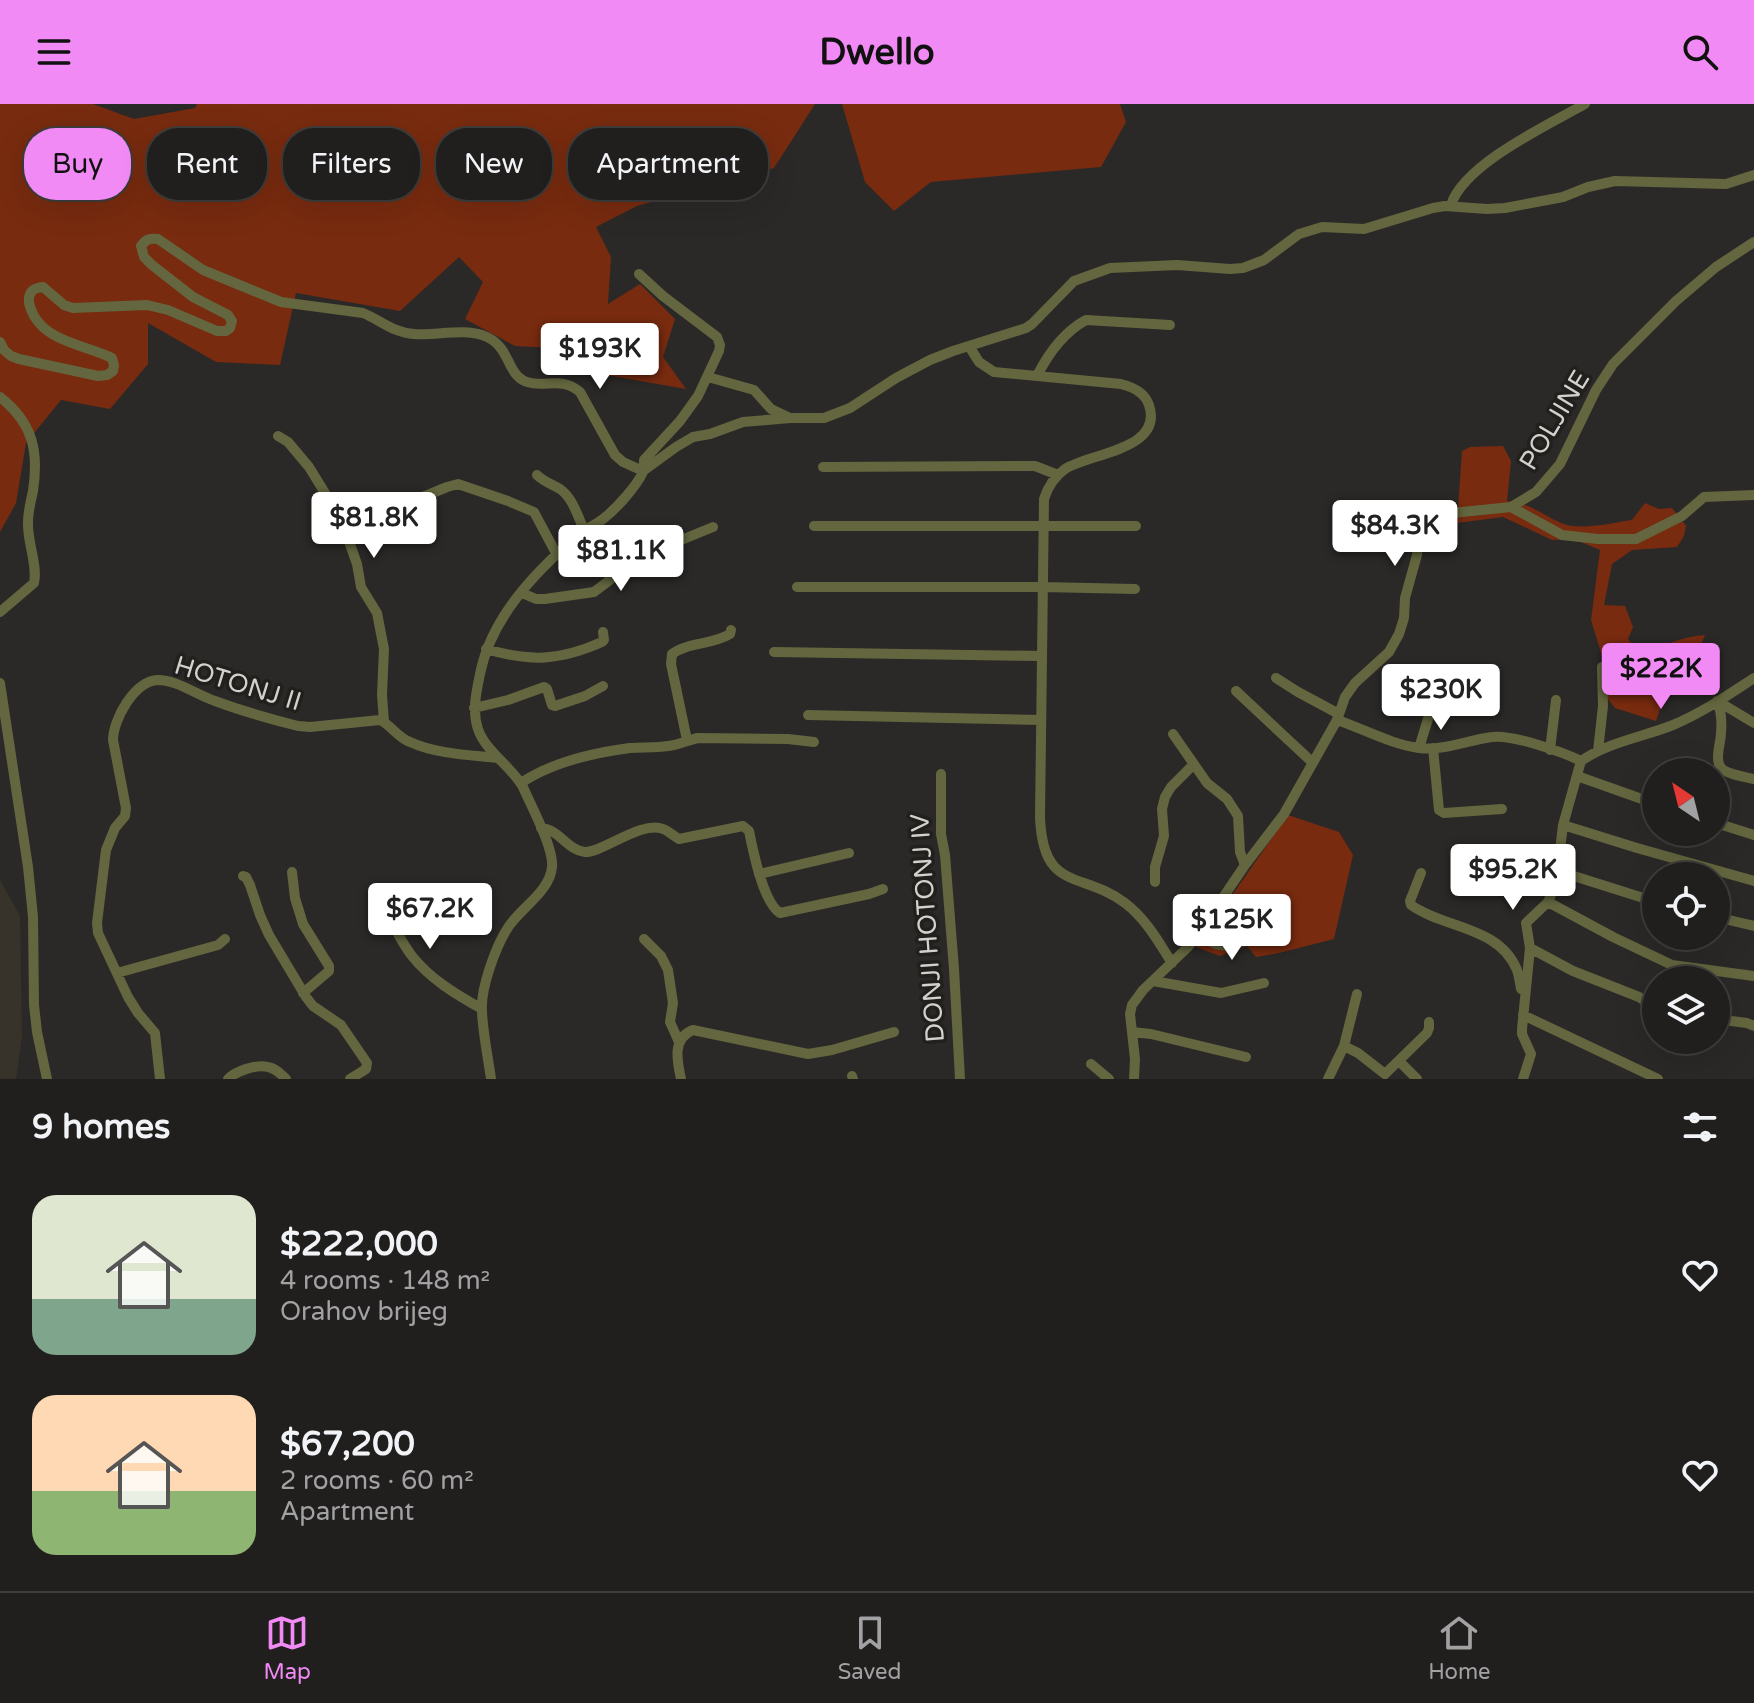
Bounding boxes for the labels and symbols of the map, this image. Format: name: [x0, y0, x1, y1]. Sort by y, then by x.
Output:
pin: $193K: [544, 323, 656, 391]
street label: POLJINE: [1513, 365, 1596, 476]
pin: $81.8K: [309, 492, 439, 560]
pin: $84.3K: [1330, 500, 1460, 568]
pin: $81.1K: [556, 525, 686, 593]
pin: $222K: [1605, 643, 1717, 711]
street label: HOTONJ II: [171, 650, 305, 717]
pin: $230K: [1385, 664, 1497, 732]
north arrow: [1642, 758, 1730, 846]
street label: DONJI HOTONJ IV: [904, 812, 951, 1043]
pin: $95.2K: [1448, 844, 1578, 912]
pin: $67.2K: [365, 883, 495, 951]
pin: $125K: [1176, 894, 1288, 962]

